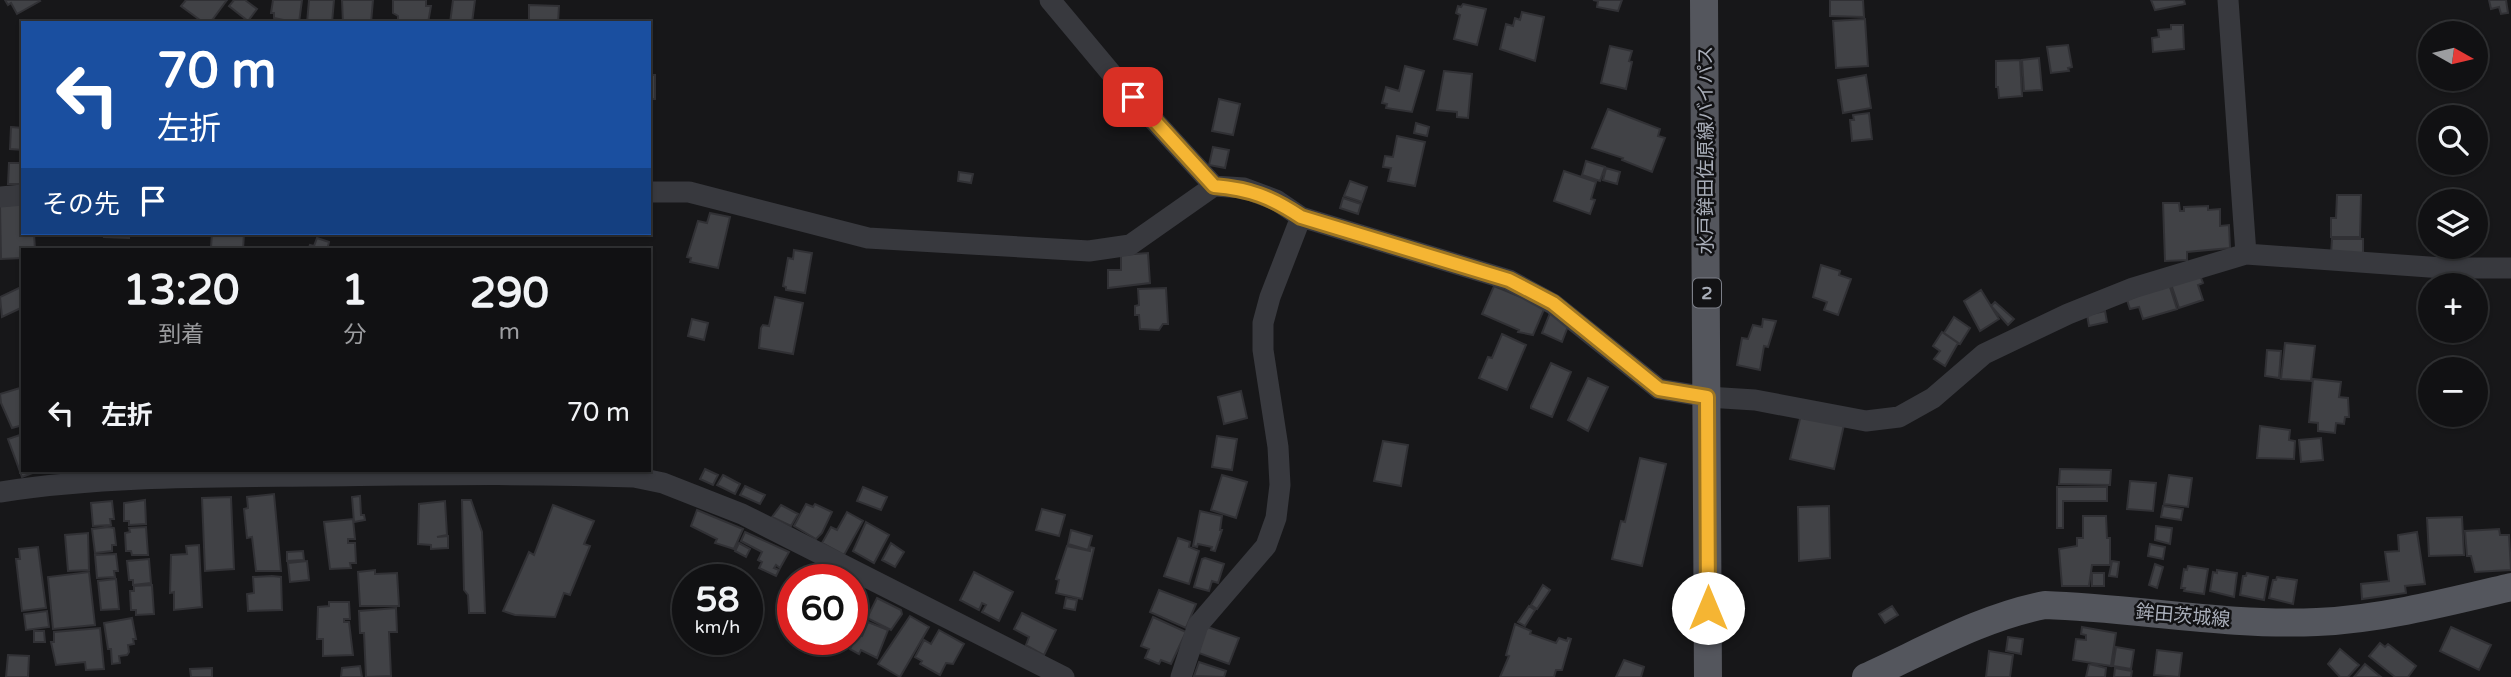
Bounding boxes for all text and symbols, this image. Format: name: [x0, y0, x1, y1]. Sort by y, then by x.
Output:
north arrow: [2418, 21, 2488, 91]
map controls: [2418, 21, 2488, 427]
text: 70 m: [157, 42, 276, 101]
street label: 水戸鉾田佐原線バイパス: [1695, 46, 1717, 254]
icon: left: [42, 49, 133, 140]
pin: [1103, 67, 1163, 127]
icon: arrive: [1114, 78, 1152, 116]
button: search: [2418, 105, 2488, 175]
text: 左折: [157, 110, 221, 148]
icon: arrive: [134, 182, 172, 220]
text: その先: [42, 189, 120, 220]
button: layers: [2418, 189, 2488, 259]
text: 13:20: [123, 265, 239, 316]
text: 1: [341, 265, 368, 316]
text: 290: [470, 268, 549, 319]
button: +: [2418, 273, 2488, 343]
road number: 2: [1693, 278, 1721, 307]
text: m: [499, 318, 520, 346]
text: 到着: [158, 321, 204, 349]
text: 分: [343, 321, 366, 349]
button: −: [2418, 357, 2488, 427]
icon: left: [42, 394, 80, 432]
text: 70 m: [567, 397, 630, 428]
text: 左折: [101, 400, 153, 431]
speed limit sign: 60: [777, 564, 868, 655]
position arrow: [1671, 571, 1745, 645]
text: 58: [696, 579, 739, 621]
street label: 鉾田茨城線: [2135, 601, 2231, 631]
text: km/h: [695, 616, 740, 638]

